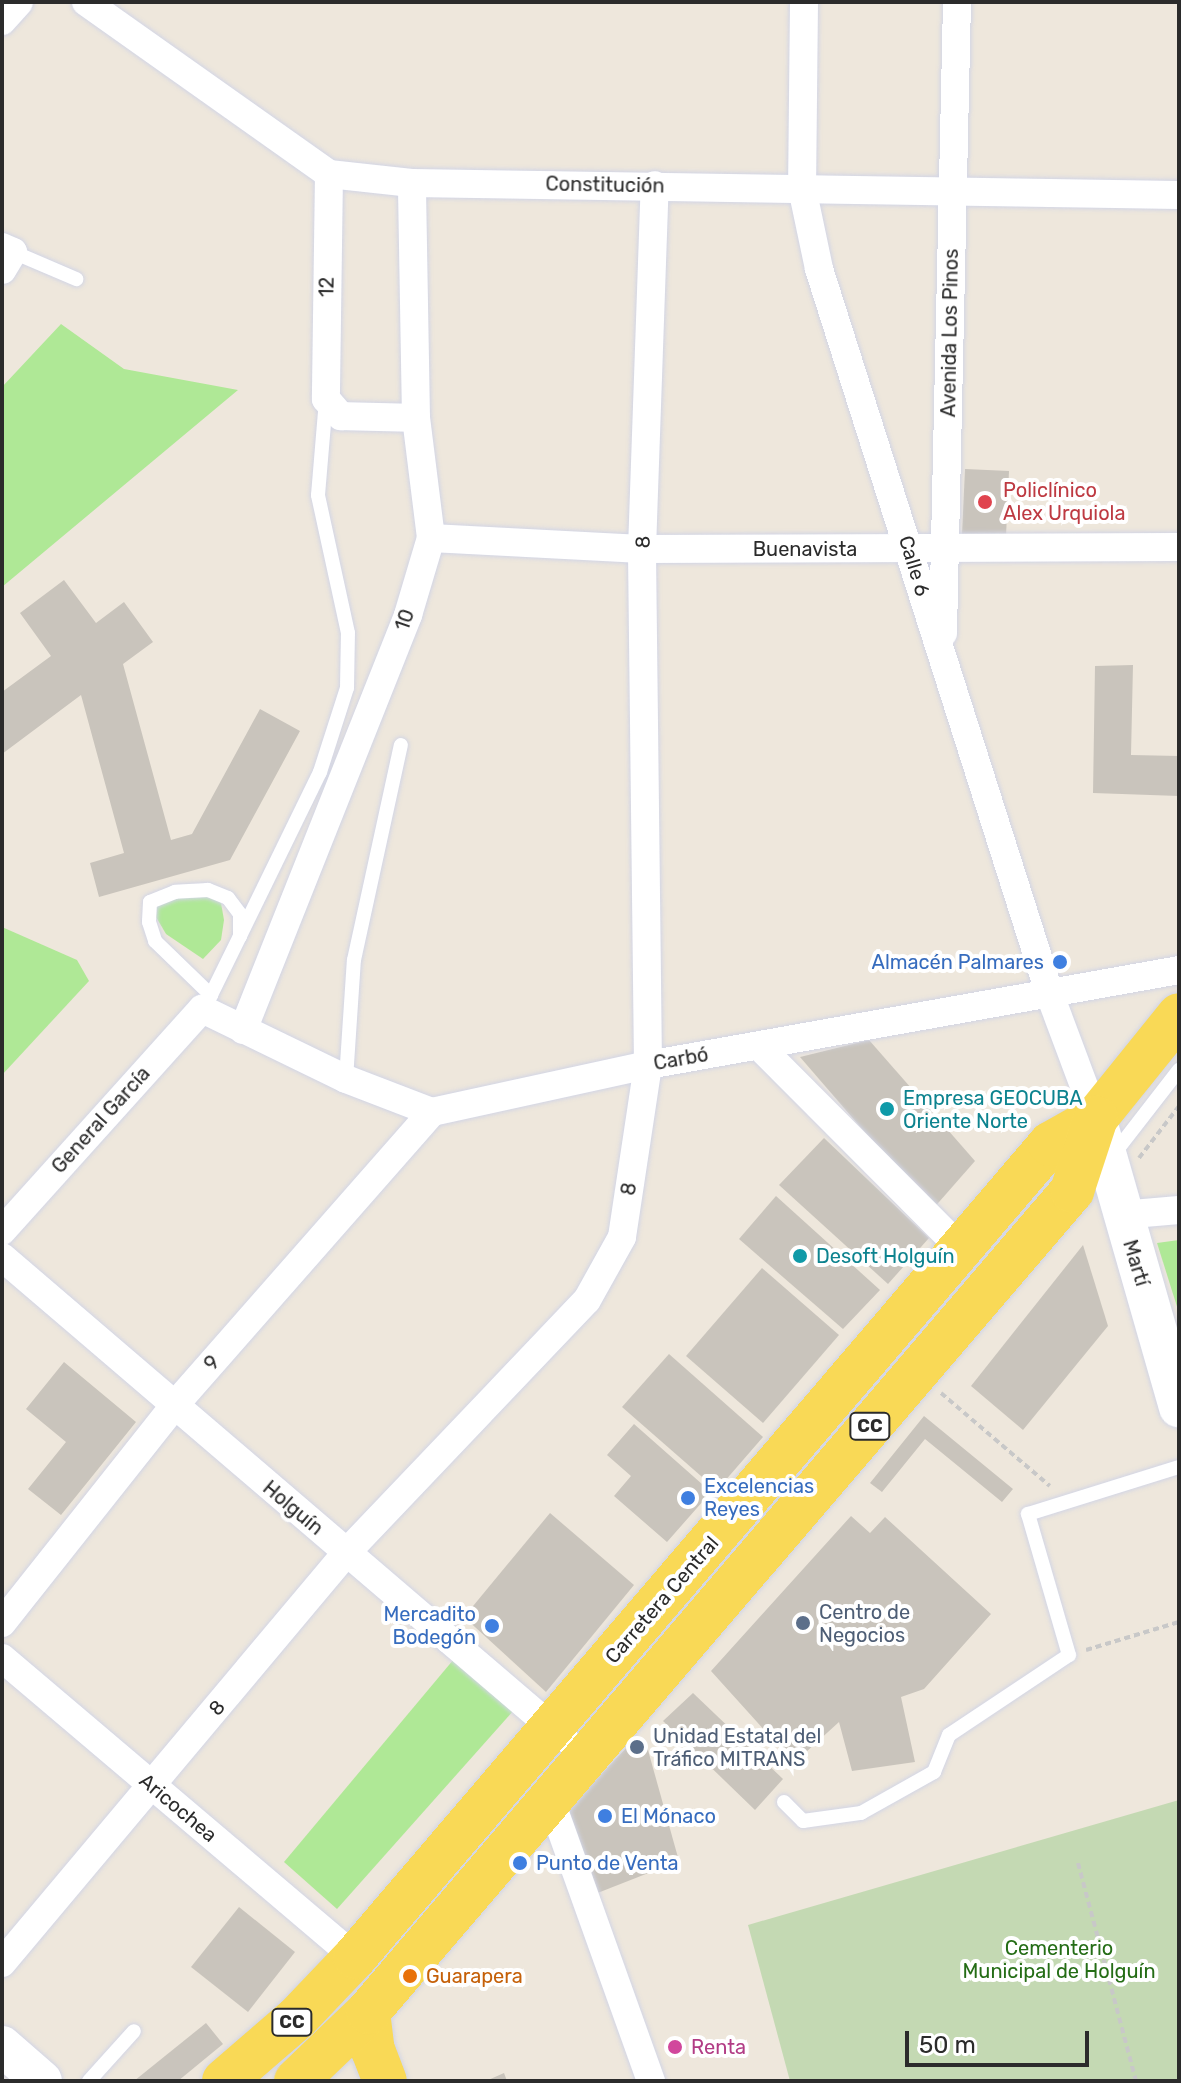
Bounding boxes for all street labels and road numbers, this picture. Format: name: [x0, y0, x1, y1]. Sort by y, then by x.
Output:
street label: Constitución: [545, 172, 665, 198]
street label: Avenida Los Pinos: [937, 249, 963, 417]
street label: 12: [315, 277, 339, 297]
street label: Calle 6: [893, 533, 935, 599]
street label: 8: [631, 535, 655, 549]
street label: Buenavista: [753, 537, 857, 561]
street label: 10: [390, 606, 420, 634]
street label: Carbó: [652, 1042, 710, 1076]
street label: General García: [47, 1062, 155, 1178]
street label: 8: [616, 1181, 642, 1197]
street label: Martí: [1118, 1237, 1154, 1289]
street label: 9: [199, 1351, 225, 1375]
road number: CC: [848, 1412, 892, 1440]
street label: Holguín: [258, 1476, 328, 1540]
street label: Carretera Central: [600, 1532, 724, 1668]
street label: 8: [204, 1695, 230, 1721]
street label: Aricochea: [134, 1769, 222, 1847]
road number: CC: [270, 2008, 314, 2036]

